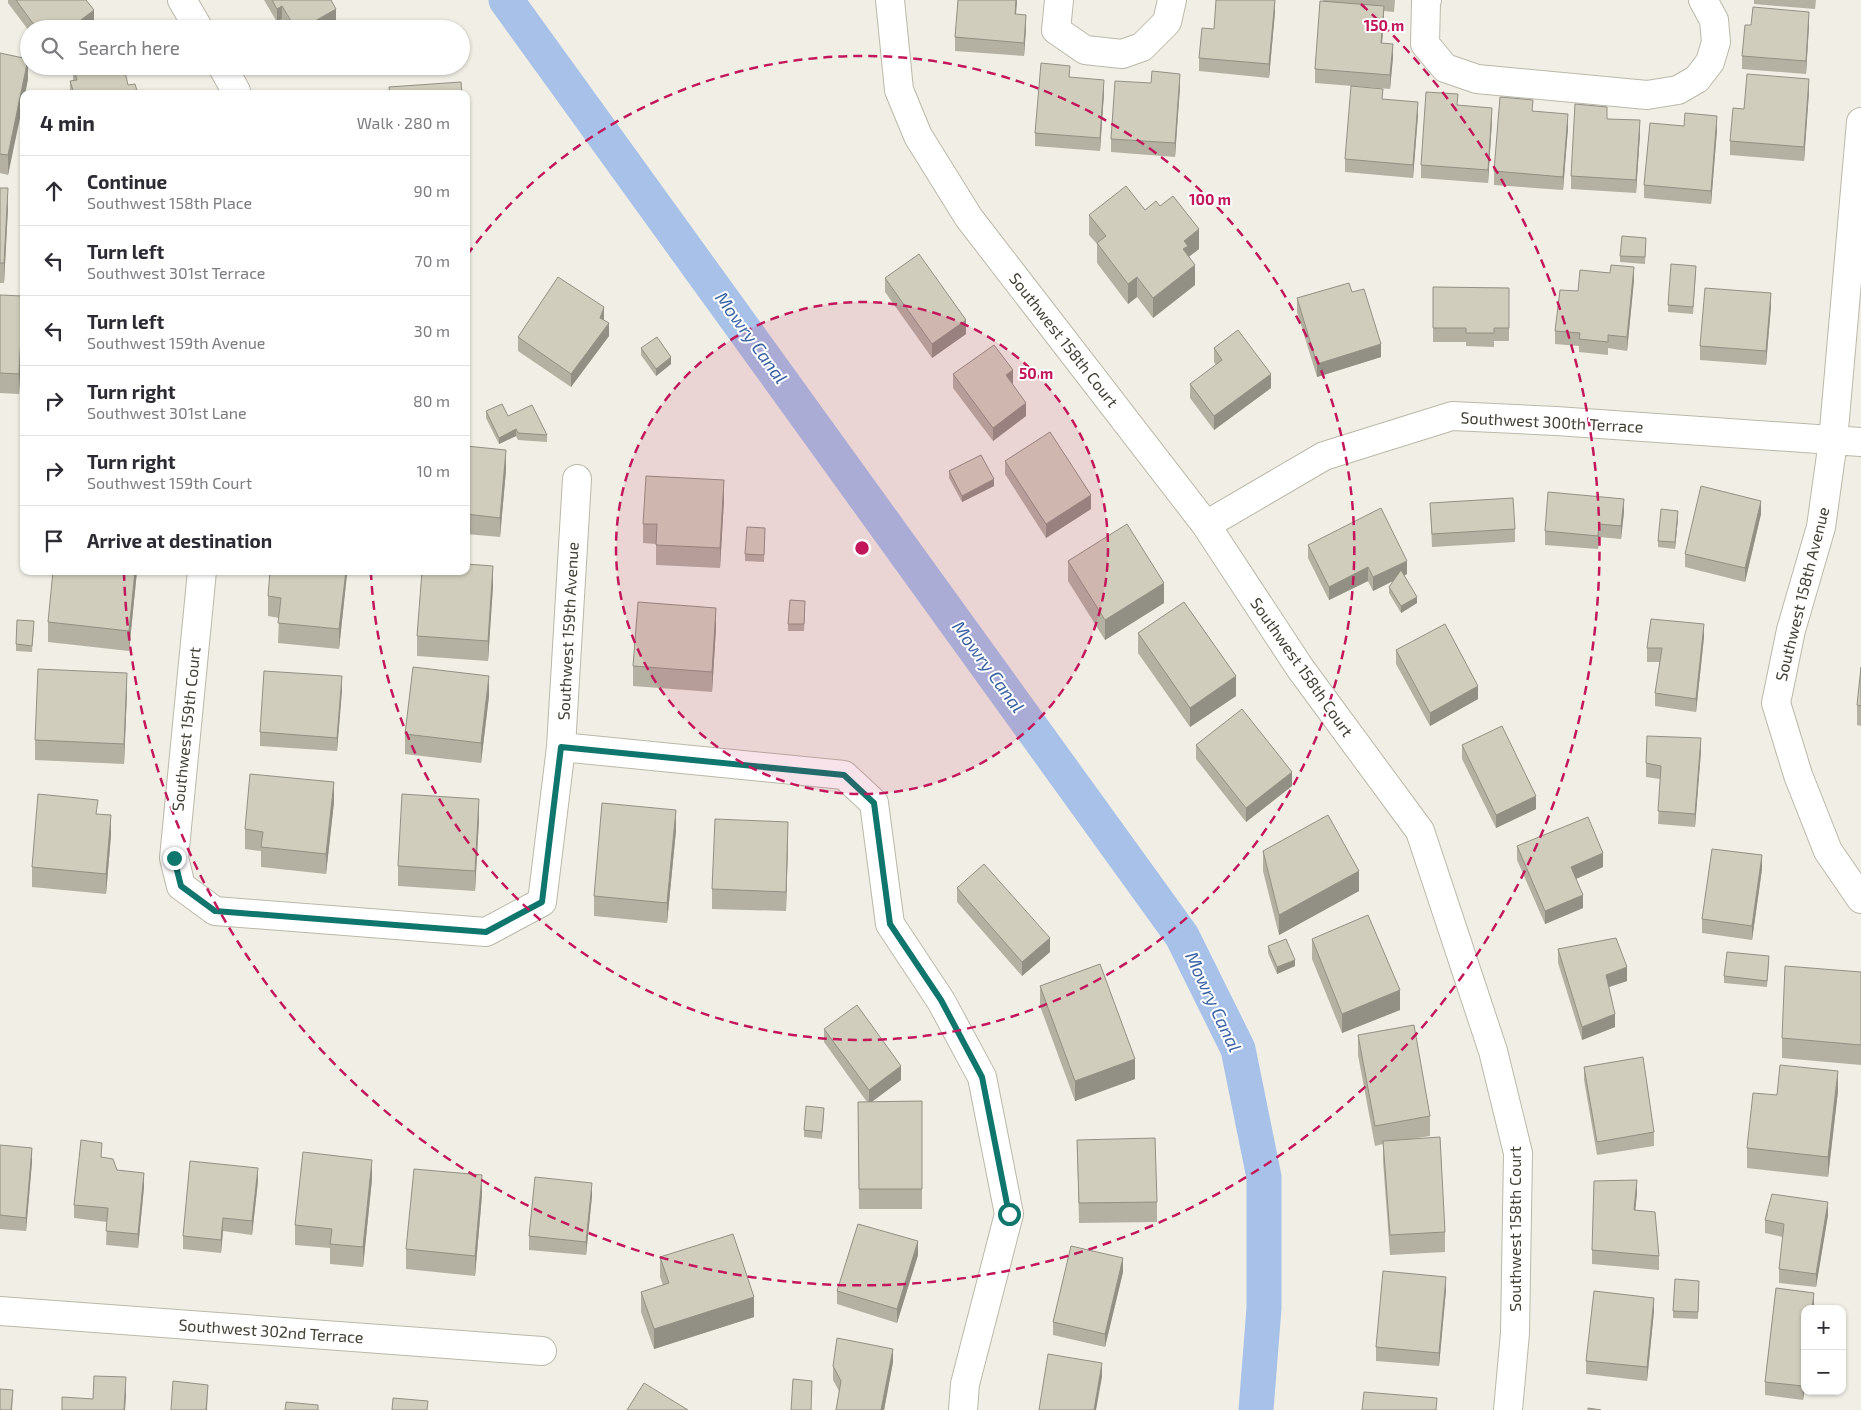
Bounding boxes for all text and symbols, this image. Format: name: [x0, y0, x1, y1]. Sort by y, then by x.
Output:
text: 150 m: [1364, 16, 1404, 34]
search box: [20, 20, 470, 75]
icon: search: [38, 34, 66, 62]
text: Search here: [78, 36, 180, 59]
text: 4 min: [40, 110, 95, 135]
text: Walk · 280 m: [357, 113, 450, 132]
text: Continue: [87, 170, 167, 193]
icon: ahead: [40, 177, 68, 205]
text: 90 m: [414, 181, 450, 200]
text: 100 m: [1189, 190, 1231, 208]
text: Southwest 158th Place: [87, 193, 252, 212]
text: Turn left: [87, 240, 164, 263]
icon: left: [40, 247, 68, 275]
text: 70 m: [415, 251, 450, 270]
text: Southwest 301st Terrace: [87, 263, 265, 282]
street label: Southwest 158th Court: [1006, 269, 1123, 411]
water label: Mowry Canal: [711, 287, 793, 388]
text: Turn left: [87, 310, 164, 333]
icon: left: [40, 317, 68, 345]
text: 30 m: [414, 321, 450, 340]
text: Southwest 159th Avenue: [87, 333, 265, 352]
text: 50 m: [1019, 364, 1053, 382]
text: Turn right: [87, 380, 175, 403]
icon: right: [40, 387, 68, 415]
text: 80 m: [413, 391, 450, 410]
text: Southwest 301st Lane: [87, 403, 247, 422]
street label: Southwest 300th Terrace: [1460, 407, 1644, 436]
text: Turn right: [87, 450, 175, 473]
icon: right: [40, 457, 68, 485]
text: 10 m: [416, 461, 450, 480]
text: Southwest 159th Court: [87, 473, 252, 492]
street label: Southwest 158th Avenue: [1771, 505, 1832, 683]
icon: arrive: [40, 527, 68, 555]
text: Arrive at destination: [87, 529, 272, 552]
centre of rings: [853, 539, 871, 557]
street label: Southwest 159th Avenue: [553, 541, 582, 721]
street label: Southwest 158th Court: [1247, 593, 1358, 740]
water label: Mowry Canal: [948, 616, 1030, 717]
street label: Southwest 159th Court: [167, 646, 204, 812]
route end: [163, 847, 186, 870]
water label: Mowry Canal: [1181, 948, 1247, 1055]
street label: Southwest 158th Court: [1505, 1146, 1524, 1312]
route start: [998, 1203, 1021, 1226]
map controls: [1801, 1305, 1846, 1395]
button: +: [1801, 1305, 1846, 1350]
street label: Southwest 302nd Terrace: [178, 1315, 364, 1346]
button: −: [1801, 1350, 1846, 1395]

